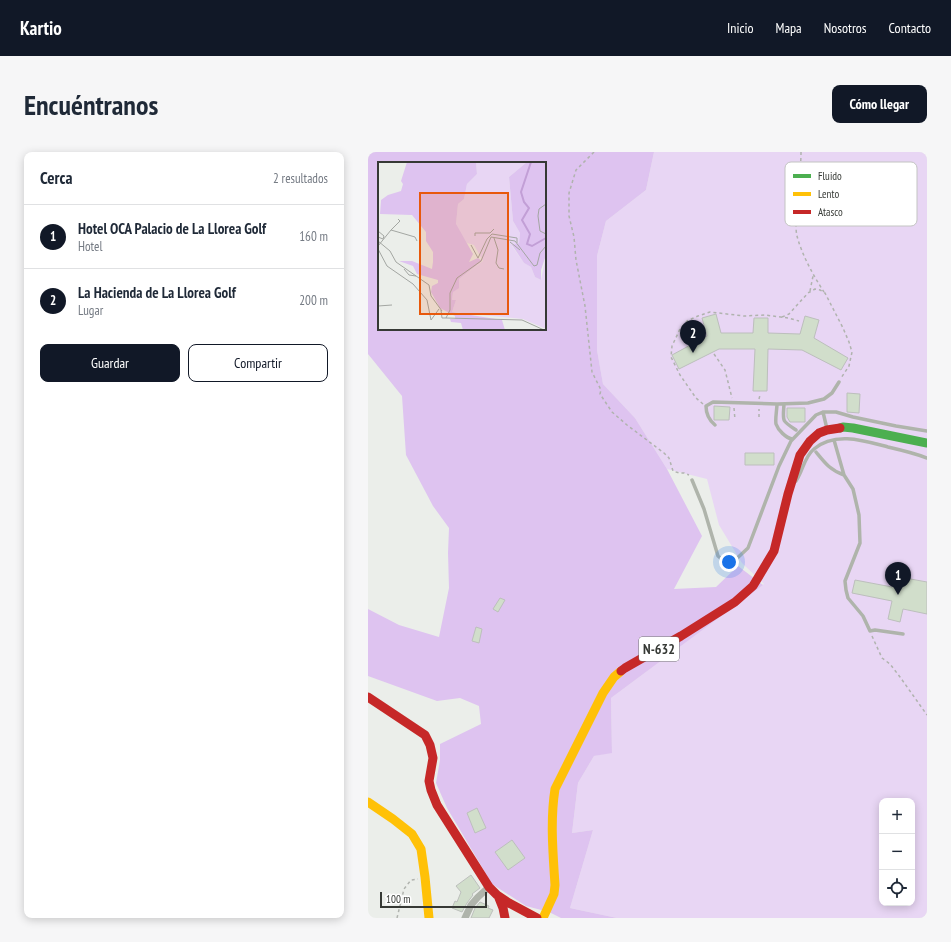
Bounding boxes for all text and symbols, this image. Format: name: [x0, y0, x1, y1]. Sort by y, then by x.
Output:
text: Kartio: [20, 16, 62, 40]
text: Inicio: [727, 19, 754, 37]
text: Mapa: [776, 19, 802, 37]
text: Nosotros: [824, 19, 867, 37]
text: Contacto: [889, 19, 931, 37]
button: Cómo llegar: [832, 85, 927, 123]
text: Encuéntranos: [24, 86, 158, 123]
inset map: [378, 162, 546, 330]
legend: [785, 162, 917, 226]
text: Cerca: [40, 167, 73, 189]
text: Fluido: [818, 169, 842, 183]
text: 2 resultados: [273, 170, 328, 187]
text: Lento: [818, 187, 839, 201]
text: Atasco: [818, 205, 843, 219]
text: Hotel OCA Palacio de La Llorea Golf: [78, 219, 266, 238]
text: 1: [50, 228, 56, 245]
text: 160 m: [299, 228, 328, 245]
text: Hotel: [78, 238, 102, 255]
text: La Hacienda de La Llorea Golf: [78, 283, 236, 302]
text: 2: [50, 292, 56, 309]
text: 200 m: [299, 292, 328, 309]
text: Lugar: [78, 302, 103, 319]
pin: 2: [680, 320, 706, 353]
button: Guardar: [40, 344, 180, 382]
button: Compartir: [188, 344, 328, 382]
your location: [719, 552, 739, 572]
pin: 1: [885, 562, 911, 595]
road number: N-632: [639, 637, 679, 661]
map controls: [879, 798, 915, 906]
button: +: [879, 798, 915, 834]
button: −: [879, 834, 915, 870]
button: locate: [879, 870, 915, 906]
scale bar: [380, 890, 487, 909]
text: 100 m: [386, 892, 410, 906]

